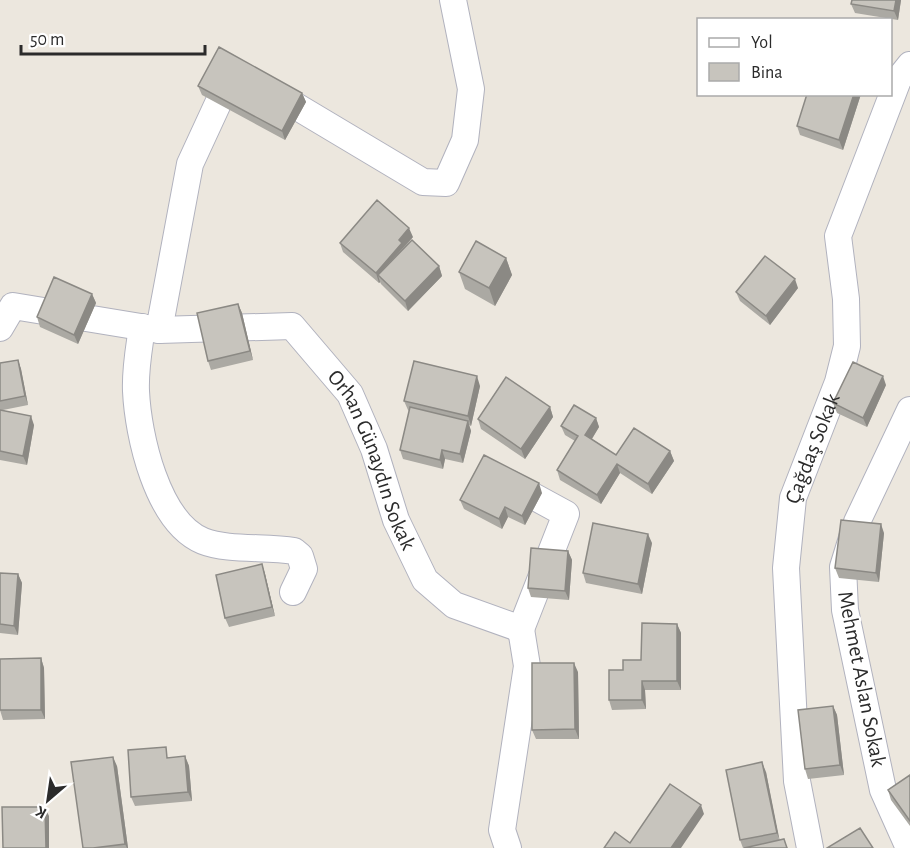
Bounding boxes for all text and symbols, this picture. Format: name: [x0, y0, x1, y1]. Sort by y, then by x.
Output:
scale bar: [21, 18, 206, 56]
legend: [697, 18, 892, 96]
text: 50 m: [30, 31, 64, 49]
text: Yol: [751, 34, 773, 52]
text: Bina: [751, 64, 783, 82]
street label: Orhan Günaydın Sokak: [324, 366, 420, 553]
street label: Çağdaş Sokak: [781, 390, 843, 507]
street label: Mehmet Aslan Sokak: [834, 589, 890, 769]
north arrow: [18, 770, 78, 830]
text: K: [33, 803, 49, 822]

